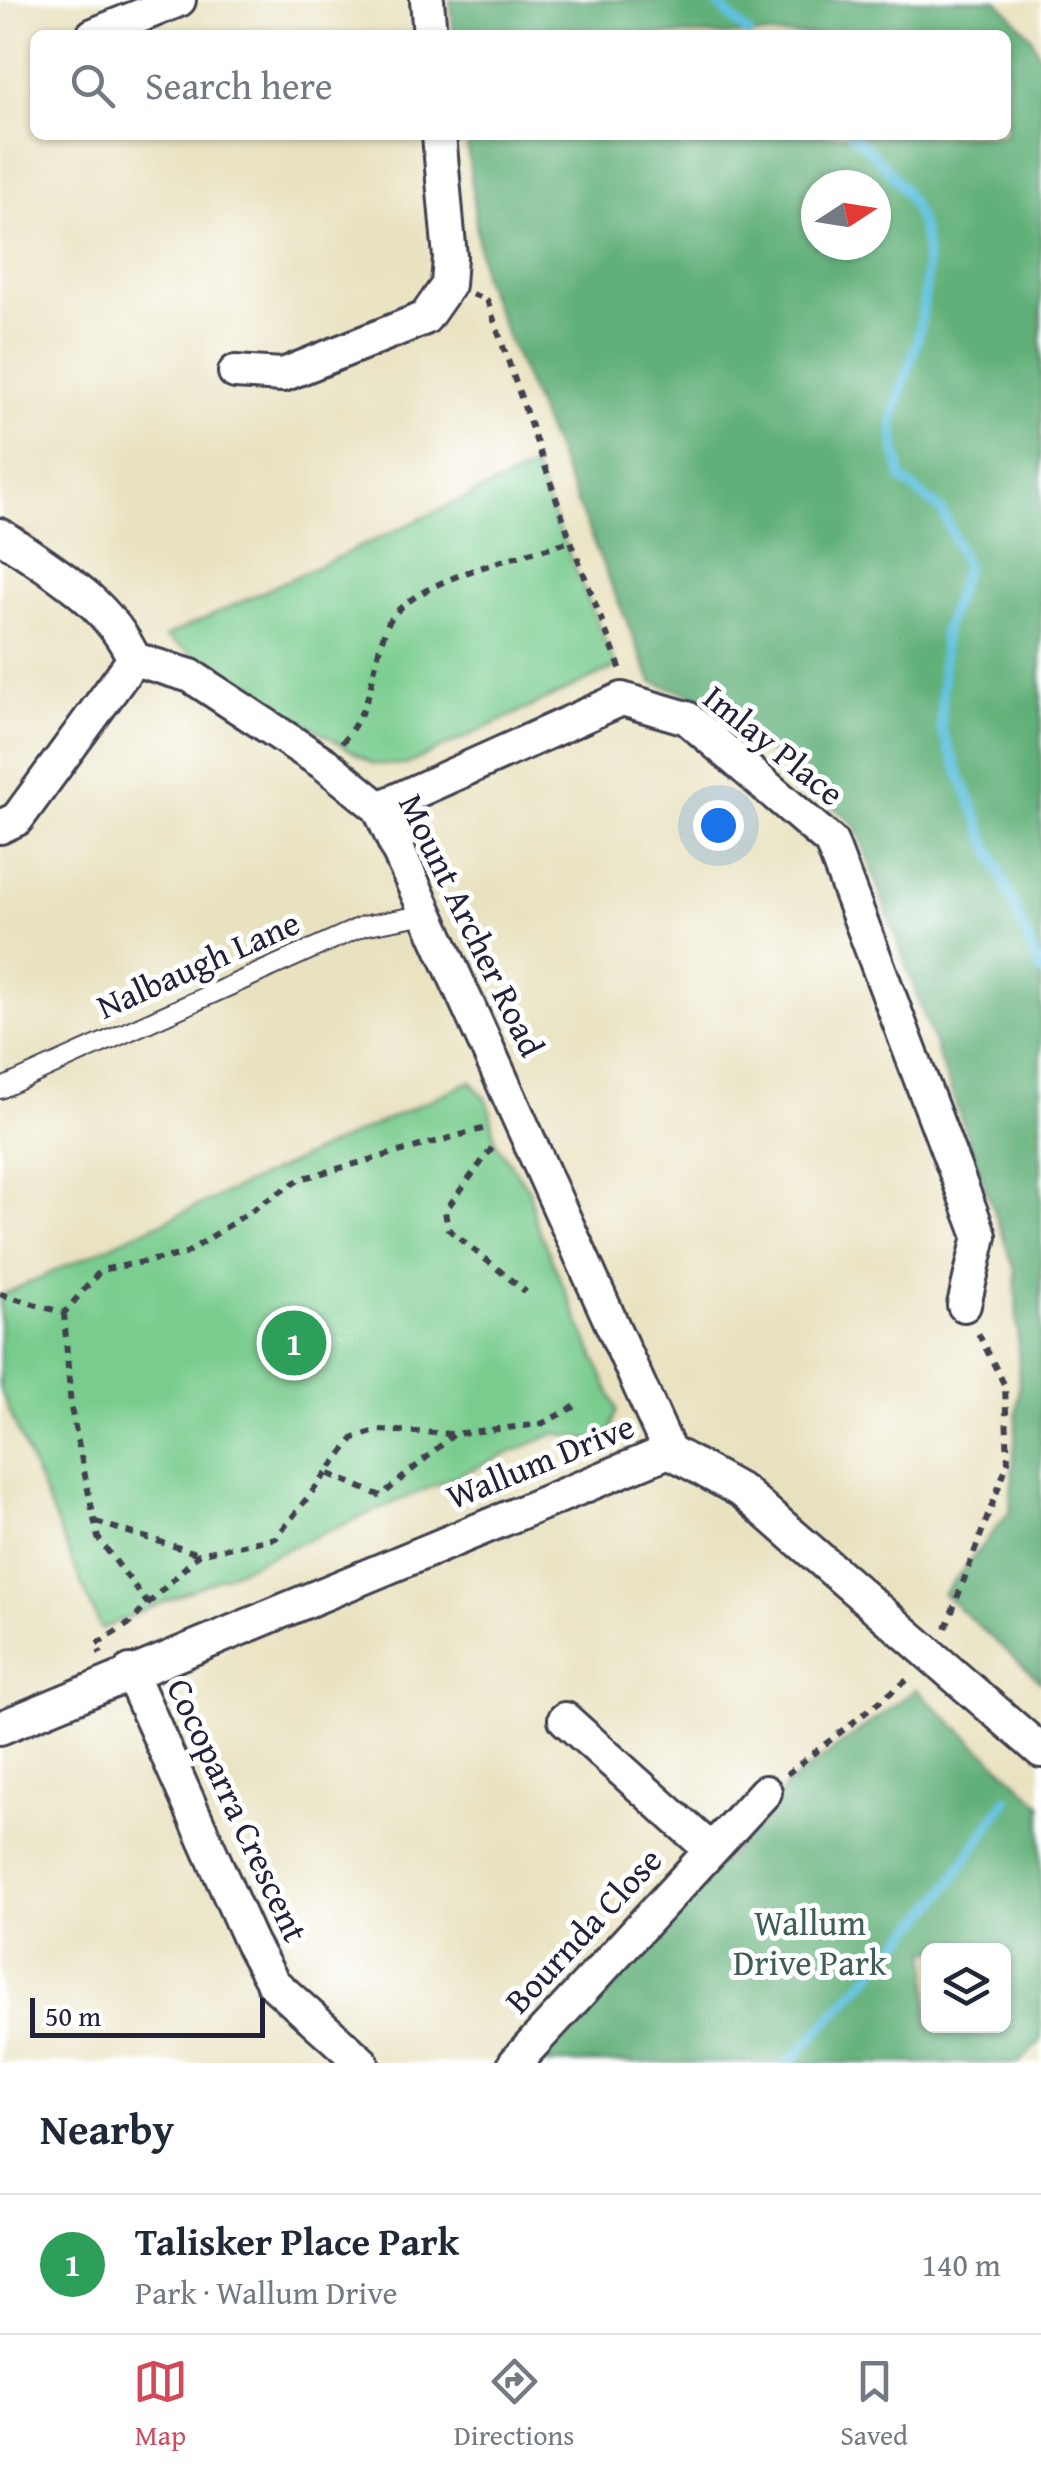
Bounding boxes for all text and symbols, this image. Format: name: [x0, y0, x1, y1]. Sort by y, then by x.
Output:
search box: [30, 30, 1011, 140]
text: Search here: [145, 57, 333, 113]
icon: search: [65, 58, 120, 113]
north arrow: [801, 170, 891, 260]
street label: Imlay Place: [693, 672, 855, 818]
street label: Mount Archer Road: [386, 785, 558, 1065]
your location: [693, 800, 744, 851]
street label: Nalbaugh Lane: [88, 897, 308, 1031]
pin: 1: [262, 1306, 326, 1380]
street label: Wallum Drive: [438, 1400, 642, 1522]
street label: Cocoparra Crescent: [155, 1670, 321, 1950]
street label: Bournda Close: [493, 1836, 673, 2024]
park label: Wallum Drive Park: [733, 1897, 887, 1988]
map controls: [921, 1943, 1011, 2033]
button: layers: [921, 1943, 1011, 2033]
scale bar: [30, 1993, 265, 2038]
text: 50 m: [45, 1995, 101, 2036]
text: Nearby: [40, 2098, 174, 2159]
text: Talisker Place Park: [135, 2213, 459, 2269]
text: 1: [64, 2241, 81, 2288]
text: 140 m: [922, 2241, 1001, 2288]
text: Park · Wallum Drive: [135, 2269, 398, 2316]
tab: Map: [133, 2354, 188, 2455]
tab: Directions: [454, 2354, 574, 2455]
tab: Saved: [840, 2354, 908, 2455]

